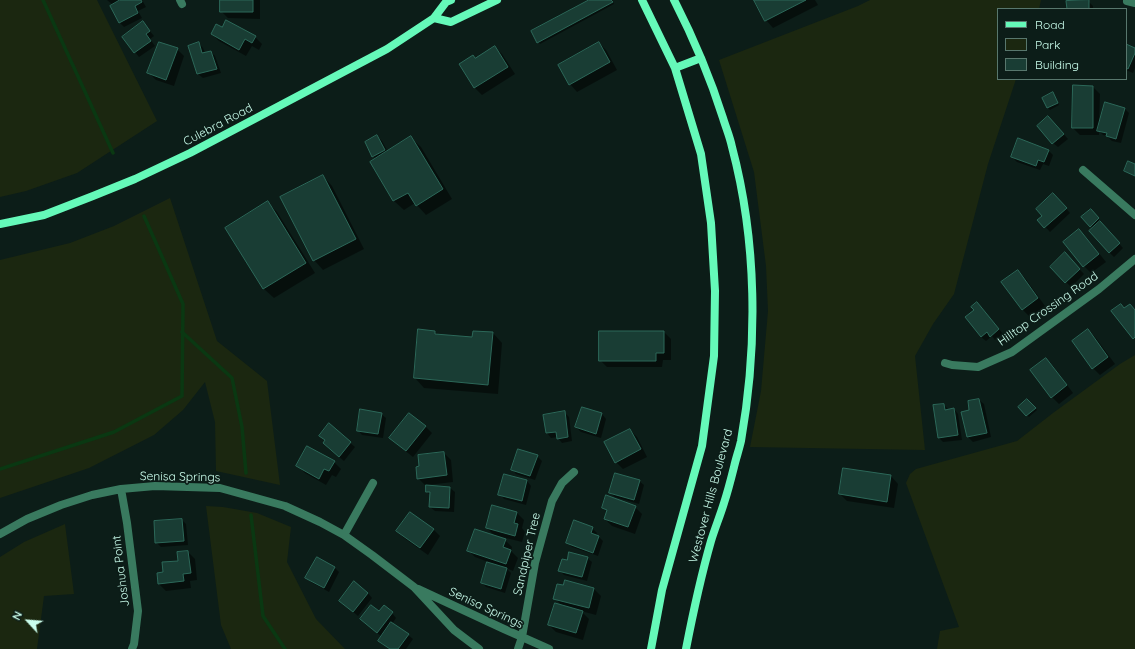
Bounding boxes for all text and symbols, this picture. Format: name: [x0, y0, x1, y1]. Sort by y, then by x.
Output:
legend: [997, 8, 1127, 80]
text: Road: [1035, 17, 1065, 32]
text: Park: [1035, 37, 1060, 52]
text: Building: [1035, 57, 1079, 72]
street label: Culebra Road: [181, 101, 255, 149]
street label: Hilltop Crossing Road: [995, 269, 1101, 349]
street label: Westover Hills Boulevard: [686, 427, 736, 565]
street label: Senisa Springs: [140, 469, 220, 485]
street label: Sandpiper Tree: [510, 511, 544, 597]
street label: Joshua Point: [109, 534, 133, 608]
street label: Senisa Springs: [447, 584, 525, 632]
north arrow: [8, 601, 48, 641]
text: N: [9, 609, 25, 622]

